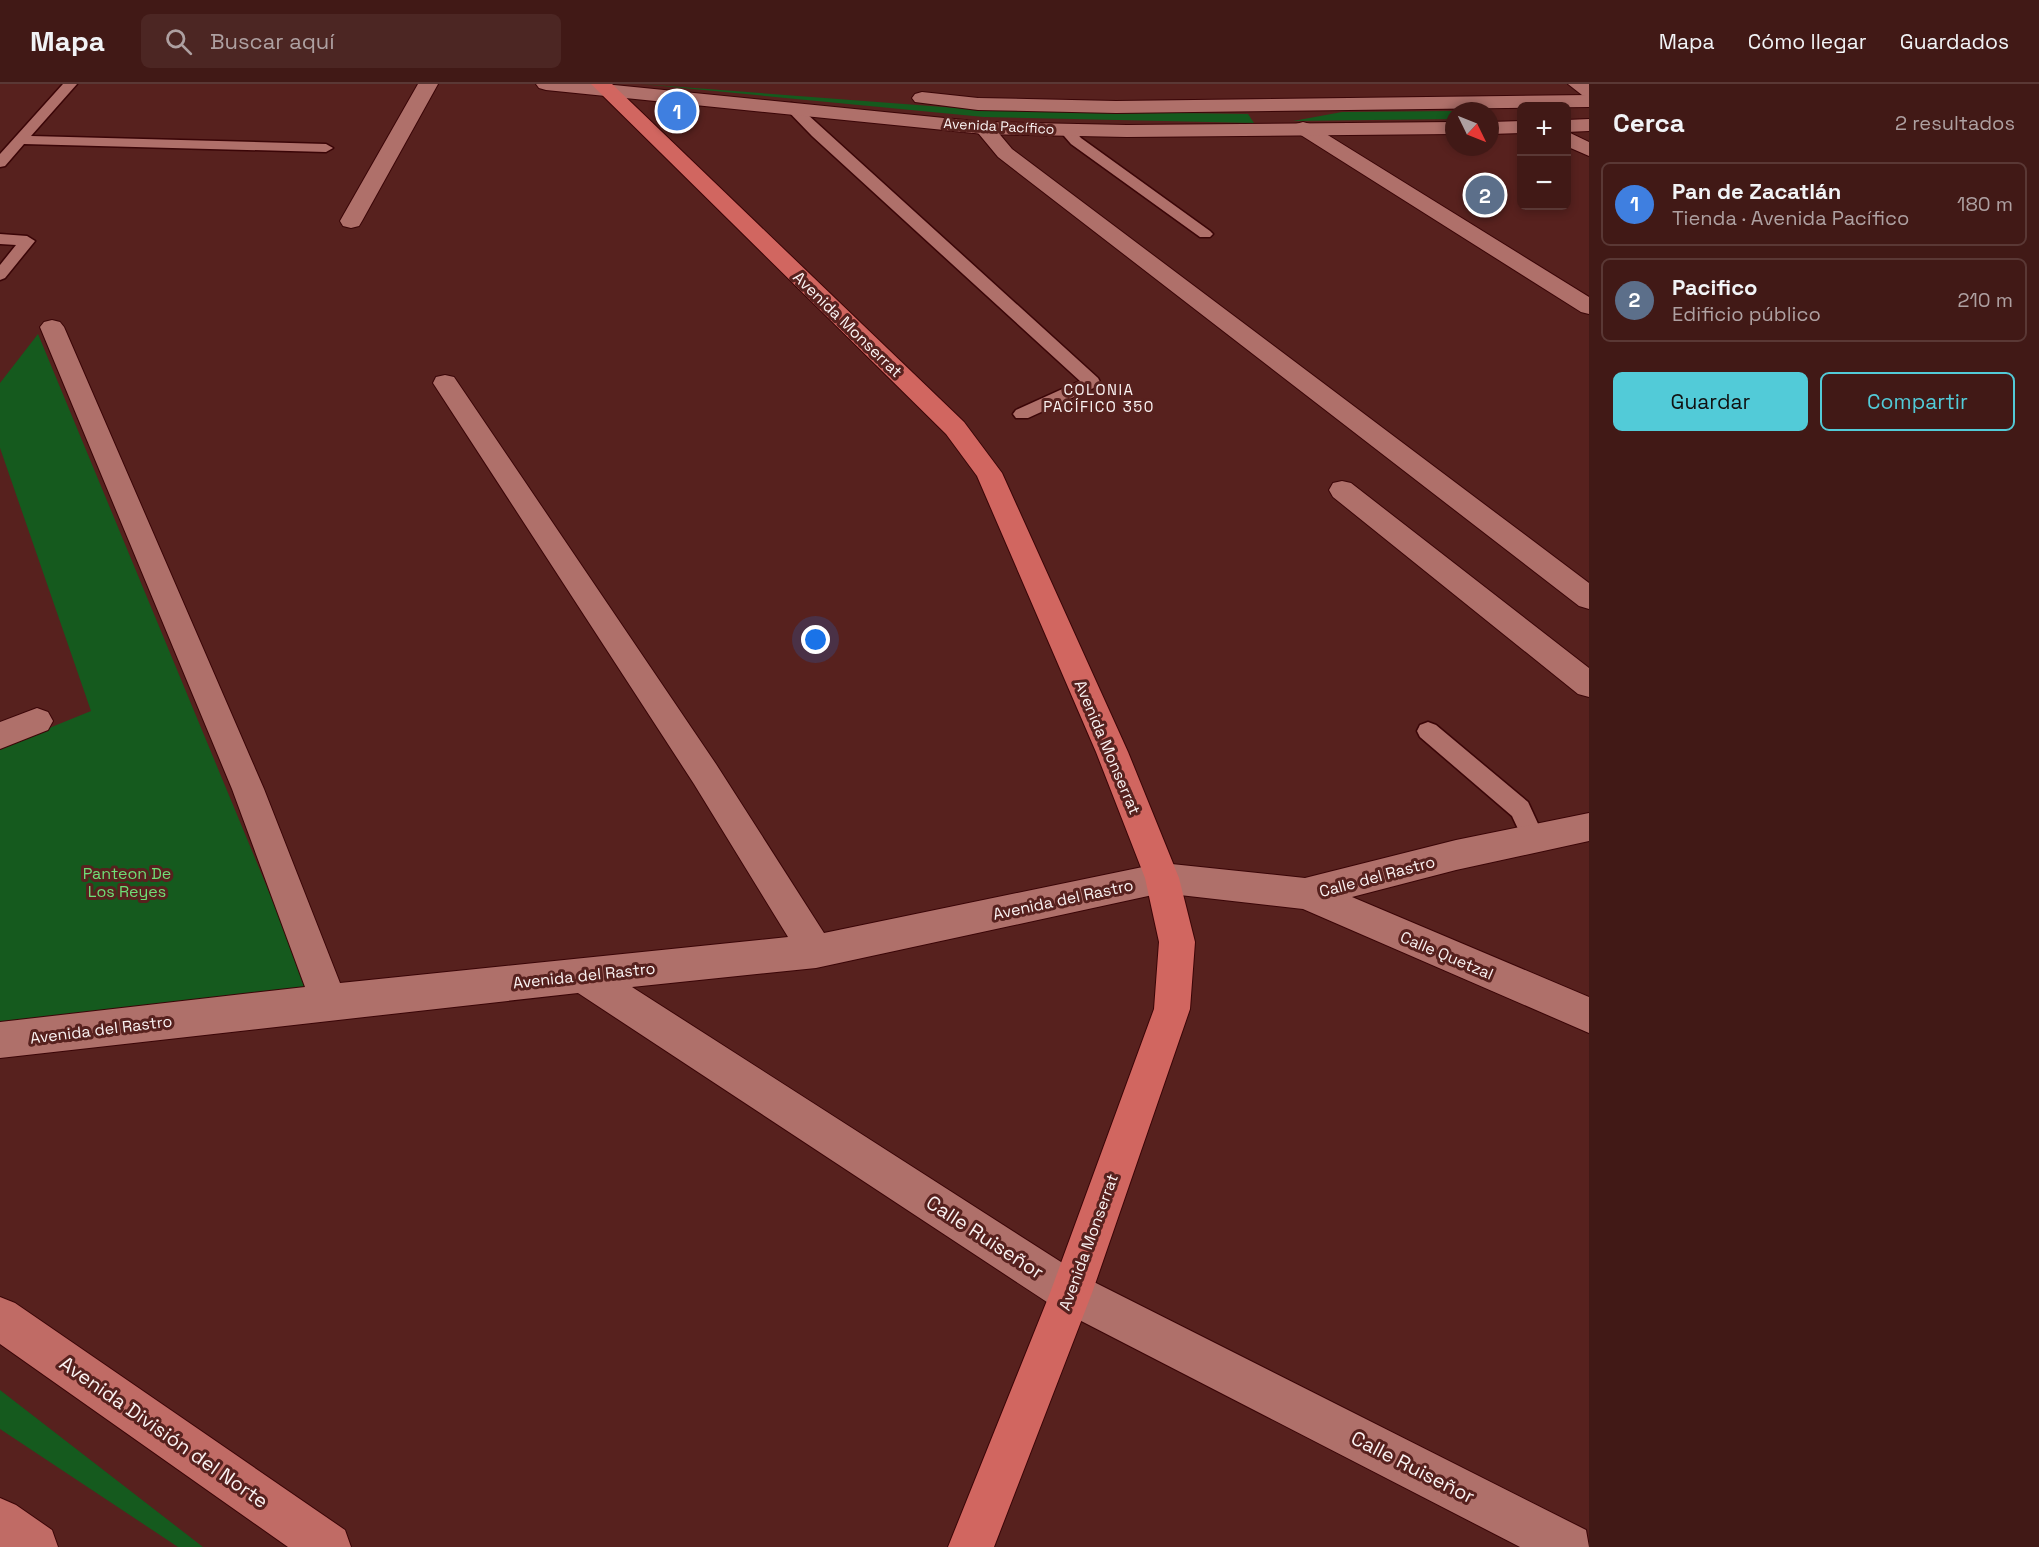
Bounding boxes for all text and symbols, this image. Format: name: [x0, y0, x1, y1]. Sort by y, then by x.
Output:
search box: [141, 14, 561, 68]
text: Mapa: [30, 23, 105, 59]
icon: search: [162, 25, 195, 58]
text: Buscar aquí: [210, 27, 335, 55]
text: Mapa: [1659, 28, 1715, 55]
text: Cómo llegar: [1748, 28, 1867, 55]
text: Guardados: [1900, 28, 2009, 55]
pin: 1: [658, 88, 696, 134]
north arrow: [1445, 102, 1499, 156]
map controls: [1517, 102, 1571, 210]
button: +: [1517, 102, 1571, 156]
text: Cerca: [1613, 106, 1685, 140]
text: 2 resultados: [1895, 110, 2015, 136]
street label: Avenida Pacífico: [943, 114, 1055, 138]
button: −: [1517, 156, 1571, 210]
pin: 2: [1466, 172, 1504, 218]
text: Pan de Zacatlán: [1672, 177, 1841, 205]
text: 1: [1630, 191, 1639, 217]
text: 180 m: [1957, 191, 2013, 217]
text: Tienda · Avenida Pacífico: [1672, 205, 1909, 231]
street label: Avenida Monserrat: [788, 267, 907, 382]
text: Pacifico: [1672, 273, 1758, 301]
text: 2: [1629, 287, 1640, 313]
text: 210 m: [1957, 287, 2013, 313]
text: Edificio público: [1672, 301, 1821, 327]
button: Guardar: [1613, 372, 1808, 431]
button: Compartir: [1820, 372, 2015, 431]
district label: COLONIA PACÍFICO 350: [1043, 380, 1155, 416]
your location: [801, 625, 830, 654]
street label: Avenida Monserrat: [1070, 677, 1145, 818]
street label: Calle del Rastro: [1317, 851, 1437, 902]
park label: Panteon De Los Reyes: [83, 863, 171, 902]
street label: Avenida del Rastro: [991, 874, 1135, 925]
street label: Calle Quetzal: [1397, 926, 1497, 985]
street label: Avenida del Rastro: [512, 958, 656, 993]
street label: Avenida del Rastro: [29, 1010, 173, 1049]
street label: Avenida Monserrat: [1054, 1171, 1123, 1314]
street label: Calle Ruiseñor: [921, 1189, 1049, 1285]
street label: Avenida División del Norte: [55, 1350, 273, 1514]
street label: Calle Ruiseñor: [1347, 1425, 1479, 1509]

